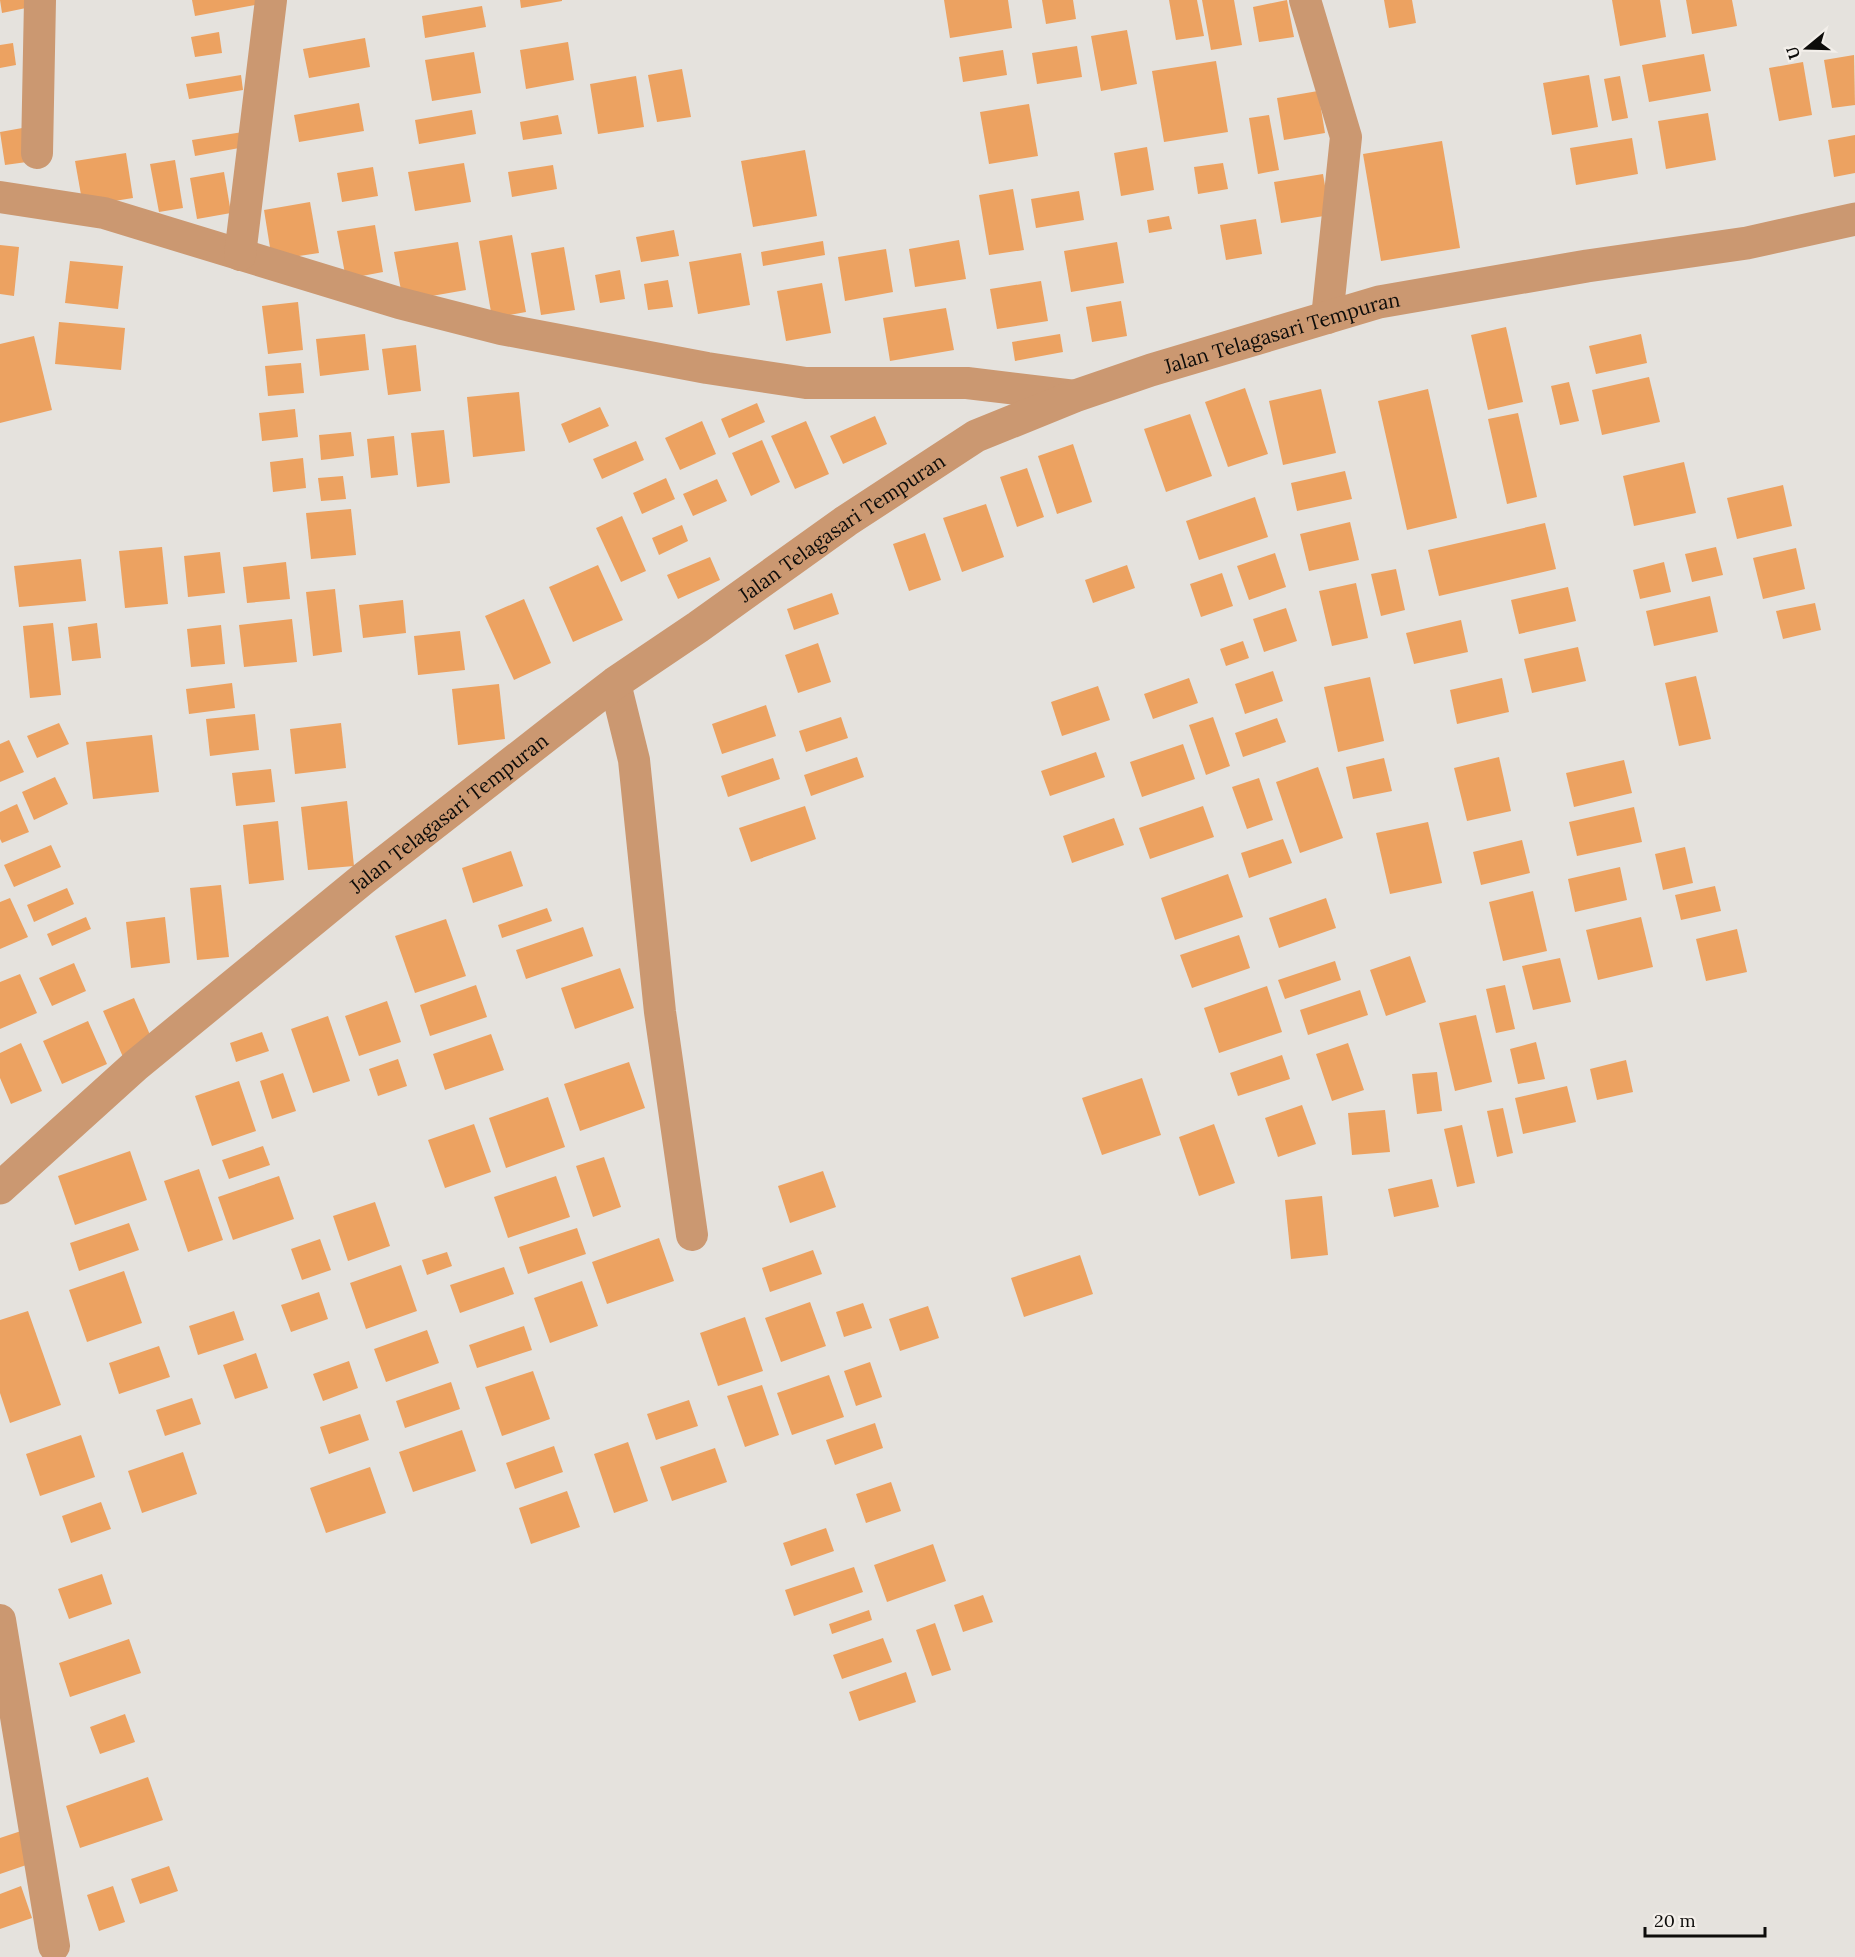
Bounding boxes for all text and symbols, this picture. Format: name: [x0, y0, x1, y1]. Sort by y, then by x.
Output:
north arrow: [1777, 18, 1837, 78]
text: U: [1781, 44, 1804, 62]
street label: Jalan Telagasari Tempuran: [1160, 286, 1402, 378]
street label: Jalan Telagasari Tempuran: [732, 447, 949, 607]
street label: Jalan Telagasari Tempuran: [343, 727, 553, 898]
scale bar: [1645, 1900, 1765, 1938]
text: 20 m: [1654, 1909, 1696, 1932]

